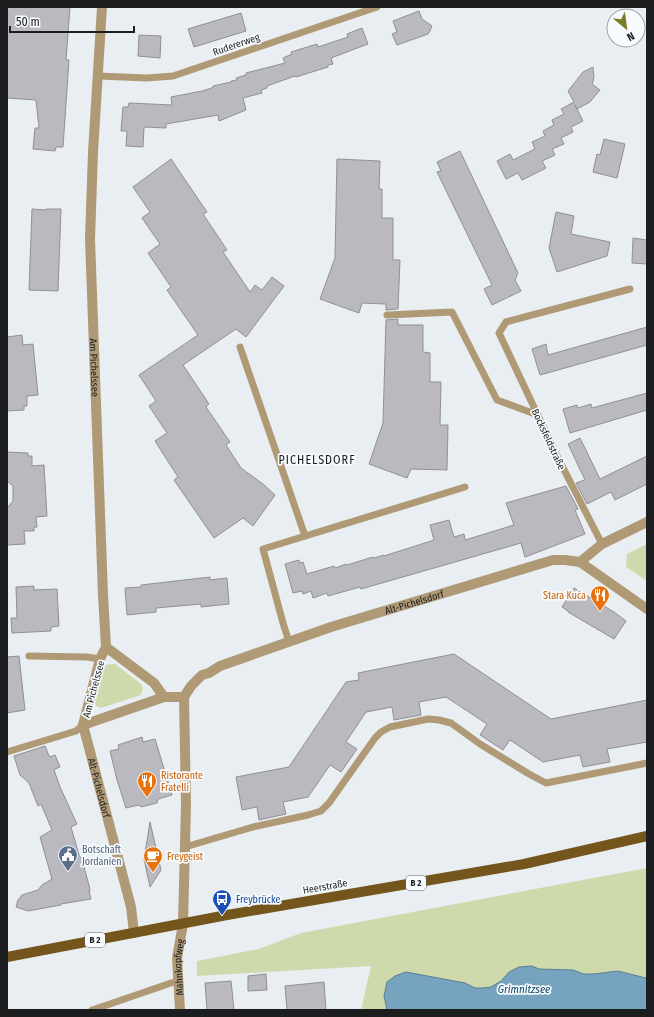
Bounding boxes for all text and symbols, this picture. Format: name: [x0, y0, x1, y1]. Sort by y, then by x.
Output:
scale bar: [10, 8, 134, 34]
north arrow: [606, 8, 646, 48]
text: 50 m: [16, 15, 40, 29]
text: N: [625, 29, 637, 44]
street label: Rudererweg: [211, 31, 262, 59]
street label: Am Pichelssee: [87, 338, 101, 397]
street label: Bocksfeldstraße: [529, 407, 567, 472]
district label: PICHELSDORF: [279, 453, 355, 467]
restaurant icon: Stara Kuća: [589, 584, 611, 612]
street label: Alt-Pichelsdorf: [383, 588, 446, 617]
place label: Stara Kuća: [543, 590, 586, 602]
street label: Am Pichelssee: [81, 659, 107, 719]
street label: Alt-Pichelsdorf: [85, 757, 112, 820]
restaurant icon: Ristorante Fratelli: [136, 770, 158, 798]
place label: Ristorante Fratelli: [161, 770, 203, 794]
public building icon: Botschaft Jordanien: [57, 844, 79, 872]
place label: Botschaft Jordanien: [82, 844, 122, 868]
cafe icon: Freygeist: [142, 845, 164, 873]
place label: Freygeist: [167, 851, 204, 863]
road number: B 2: [406, 876, 426, 890]
street label: Heerstraße: [302, 877, 349, 897]
bus stop icon: Freybrücke: [211, 888, 233, 916]
place label: Freybrücke: [236, 894, 280, 906]
road number: B 2: [85, 933, 105, 947]
street label: Mahnkopfweg: [172, 938, 187, 996]
water label: Grimnitzsee: [498, 983, 550, 996]

